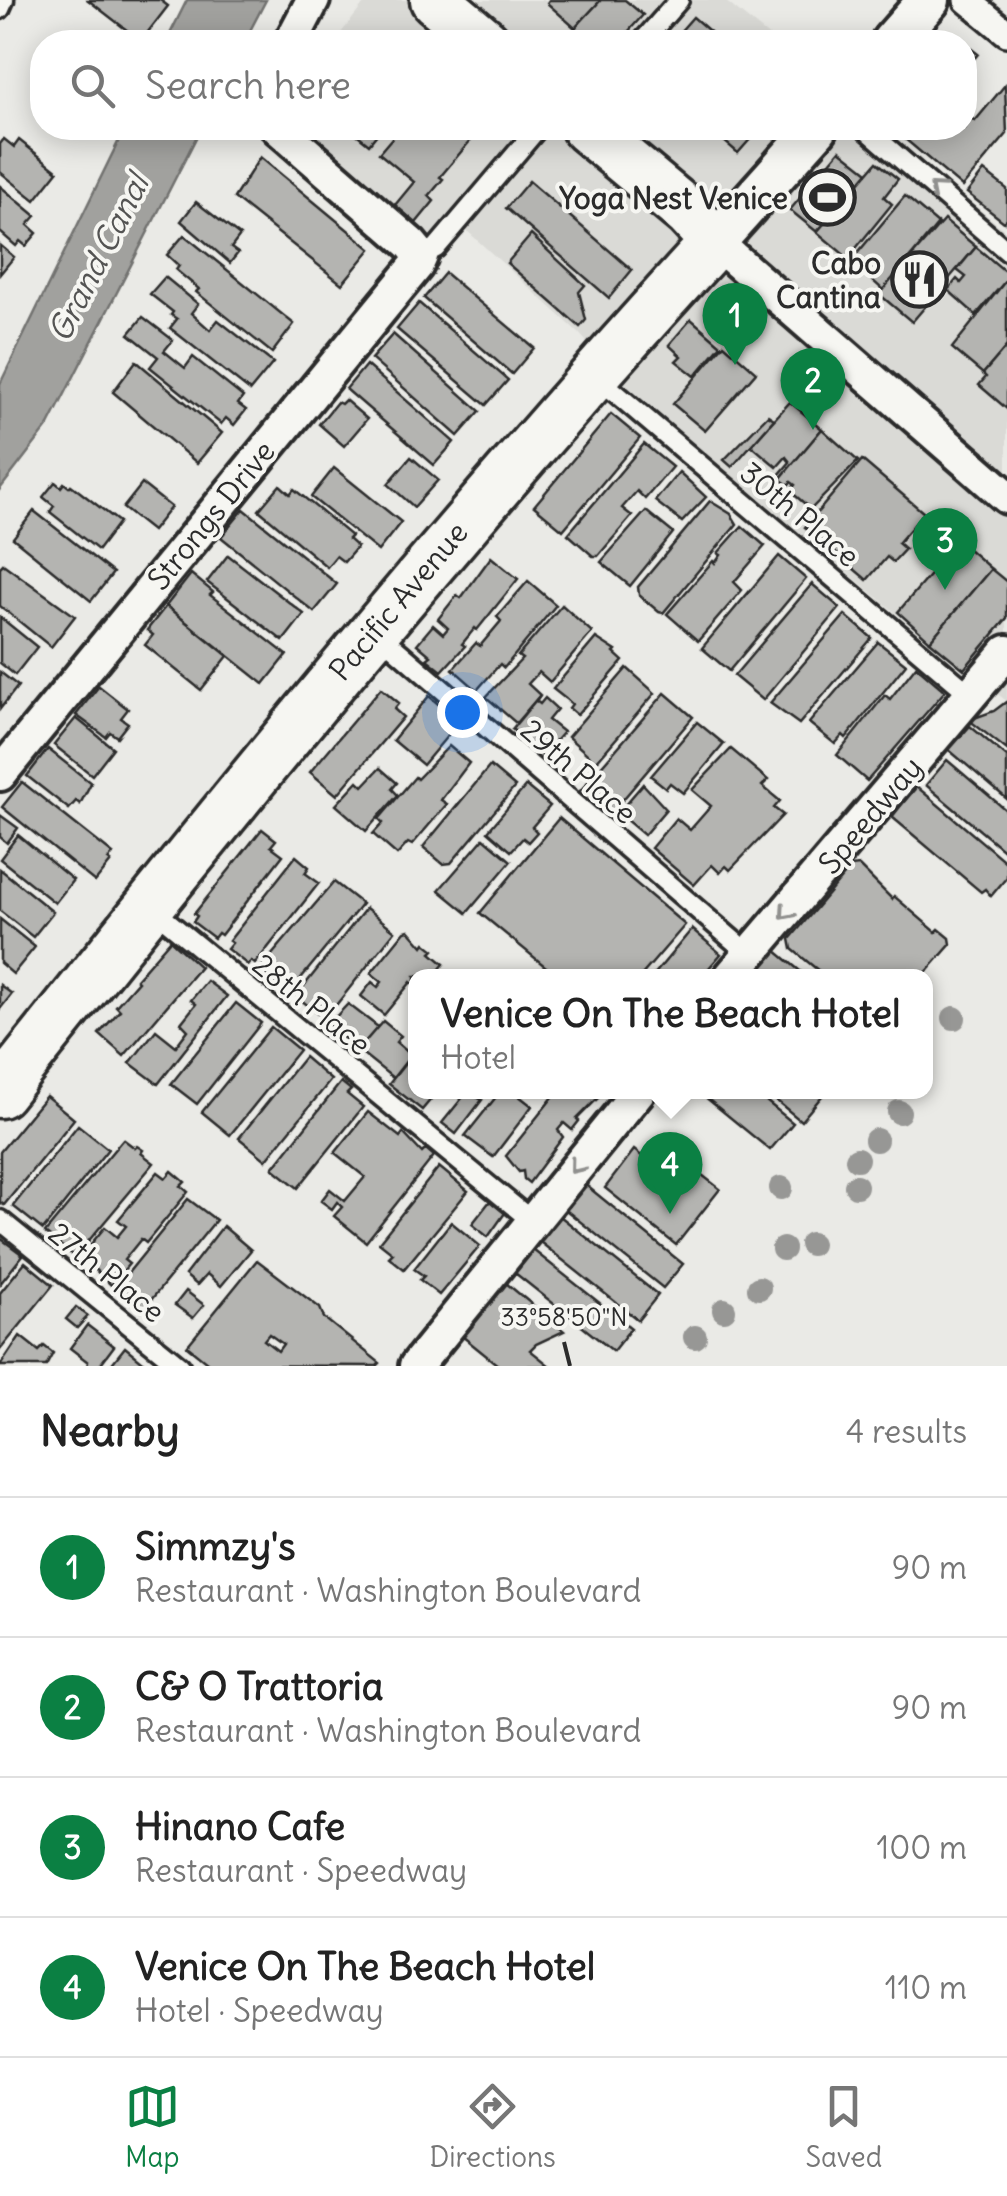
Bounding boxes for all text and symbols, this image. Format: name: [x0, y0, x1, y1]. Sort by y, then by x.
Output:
search box: [30, 30, 977, 140]
icon: search: [65, 58, 120, 113]
text: Search here: [145, 62, 351, 109]
water label: Grand Canal: [38, 164, 159, 348]
sports icon: Yoga Nest Venice: [797, 168, 857, 228]
place label: Yoga Nest Venice: [558, 179, 788, 217]
one-way arrow: [929, 183, 948, 201]
place label: Cabo Cantina: [776, 244, 881, 316]
restaurant icon: Cabo Cantina: [890, 250, 950, 310]
pin: 1: [702, 282, 768, 365]
pin: 2: [780, 348, 846, 430]
street label: Strongs Drive: [139, 433, 283, 597]
street label: 30th Place: [733, 453, 867, 575]
pin: 3: [912, 508, 978, 590]
street label: Pacific Avenue: [321, 514, 475, 688]
your location: [437, 687, 488, 738]
street label: 29th Place: [513, 710, 645, 832]
street label: Speedway: [810, 749, 930, 881]
one-way arrow: [779, 901, 797, 920]
street label: 28th Place: [245, 945, 379, 1063]
popup: [408, 969, 933, 1099]
text: Venice On The Beach Hotel: [440, 990, 901, 1037]
text: Hotel: [440, 1037, 516, 1078]
pin: 4: [638, 1132, 702, 1214]
one-way arrow: [570, 1155, 588, 1173]
street label: 27th Place: [41, 1214, 173, 1330]
text: 33°58'50"N: [501, 1301, 627, 1333]
text: Nearby: [40, 1405, 179, 1457]
text: 4 results: [846, 1411, 967, 1452]
text: Simmzy's: [135, 1523, 296, 1570]
text: 1: [66, 1547, 79, 1588]
text: 90 m: [892, 1547, 967, 1588]
text: Restaurant · Washington Boulevard: [135, 1570, 641, 1611]
text: C& O Trattoria: [135, 1663, 383, 1710]
text: 2: [64, 1687, 81, 1728]
text: 90 m: [892, 1687, 967, 1728]
text: Restaurant · Washington Boulevard: [135, 1710, 641, 1751]
text: Hinano Cafe: [135, 1803, 345, 1850]
text: 3: [63, 1827, 82, 1868]
text: 100 m: [877, 1827, 967, 1868]
text: Restaurant · Speedway: [135, 1850, 467, 1891]
text: Venice On The Beach Hotel: [135, 1943, 595, 1990]
text: 4: [63, 1967, 82, 2008]
text: 110 m: [885, 1967, 967, 2008]
text: Hotel · Speedway: [135, 1990, 384, 2031]
tab: Map: [125, 2079, 180, 2175]
tab: Directions: [429, 2079, 556, 2175]
tab: Saved: [805, 2079, 882, 2175]

